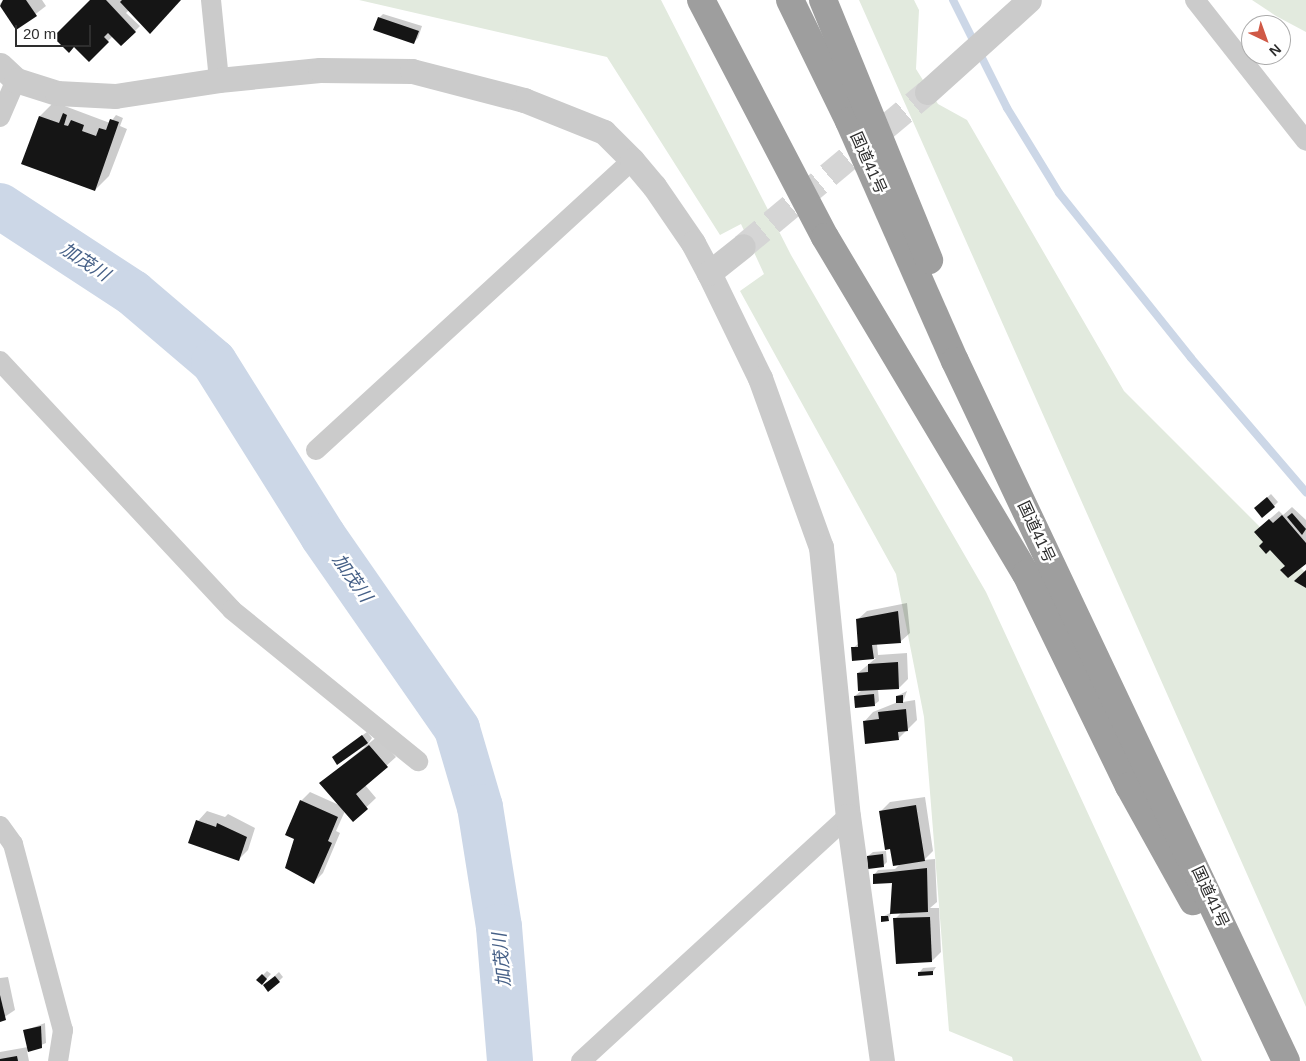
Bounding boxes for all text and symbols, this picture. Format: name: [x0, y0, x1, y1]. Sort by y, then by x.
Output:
scale bar: [18, 15, 94, 47]
north arrow: [1241, 15, 1291, 65]
text: 20 m: [23, 25, 56, 42]
text: N: [1266, 41, 1284, 60]
street label: 国道41号: [846, 129, 890, 197]
water label: 加茂川: [56, 238, 114, 286]
street label: 国道41号: [1013, 498, 1059, 566]
water label: 加茂川: [328, 550, 376, 606]
street label: 国道41号: [1187, 863, 1233, 931]
water label: 加茂川: [489, 932, 515, 988]

